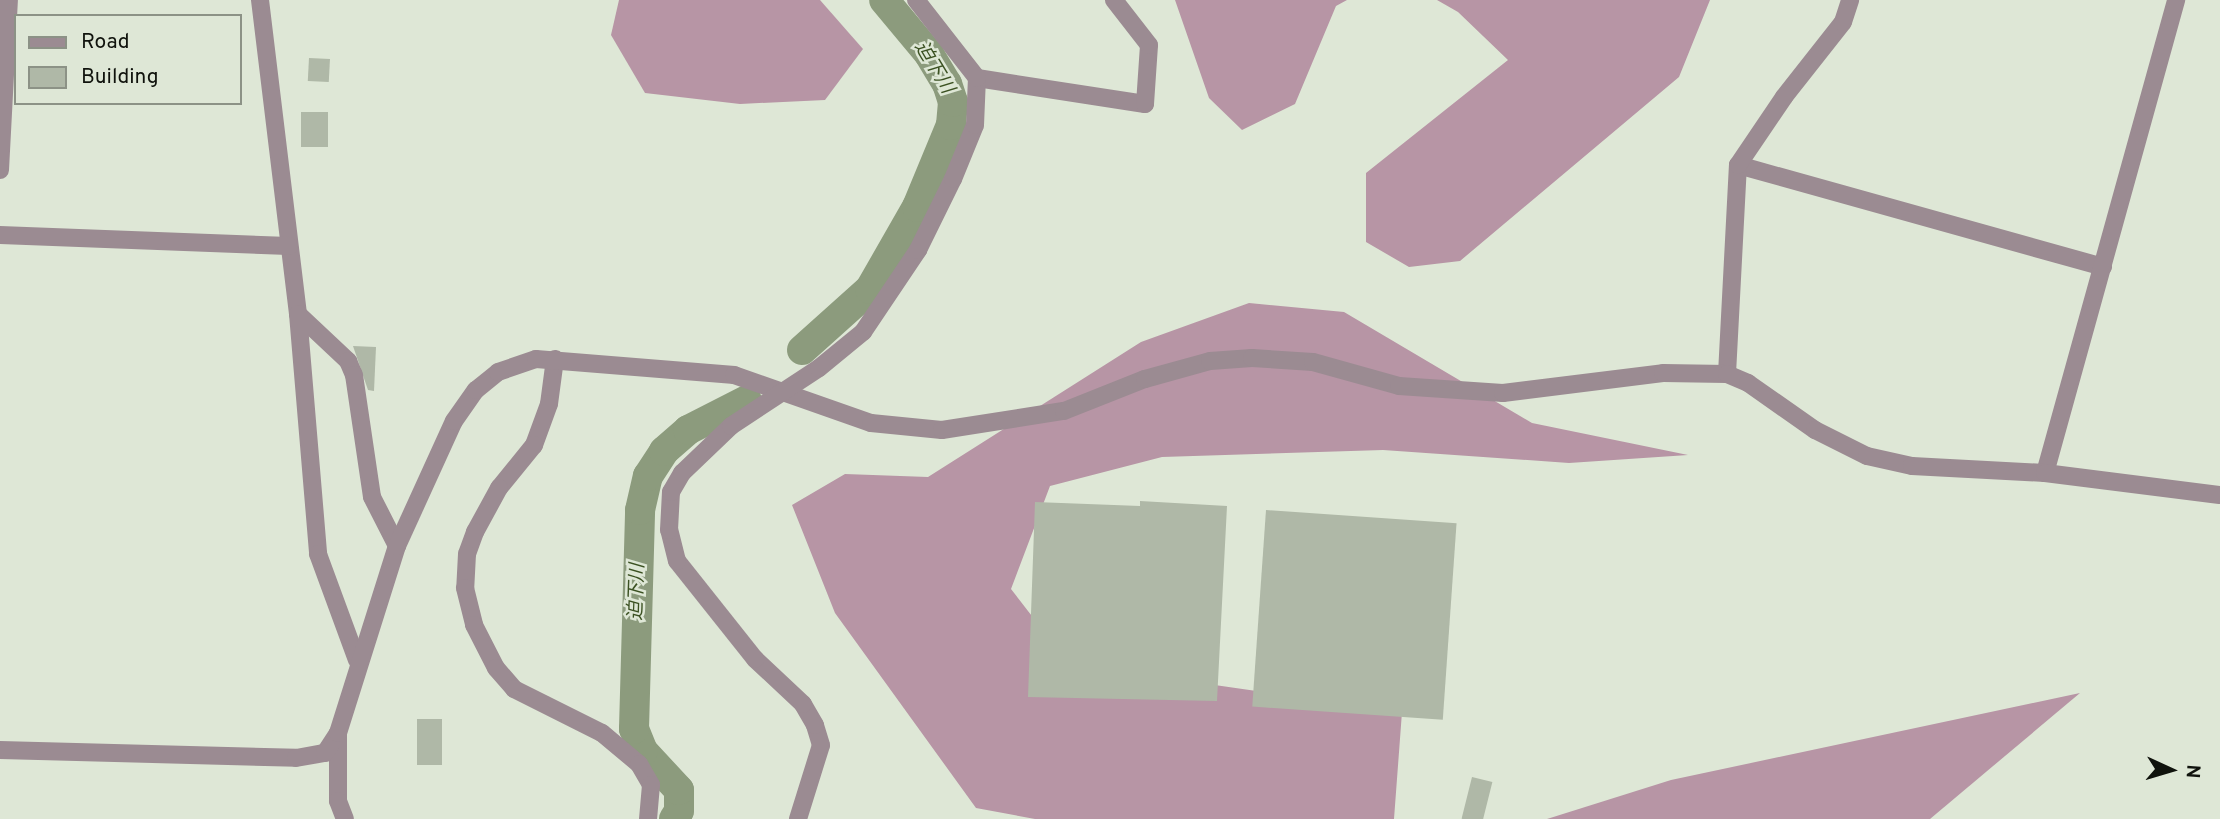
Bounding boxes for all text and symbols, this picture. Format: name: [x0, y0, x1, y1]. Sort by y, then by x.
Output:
legend: [14, 14, 242, 105]
text: Road: [81, 29, 130, 56]
water label: 迫下川: [909, 38, 957, 98]
text: Building: [81, 64, 159, 91]
water label: 迫下川: [626, 563, 650, 621]
north arrow: [2136, 735, 2206, 805]
text: N: [2180, 764, 2204, 779]

